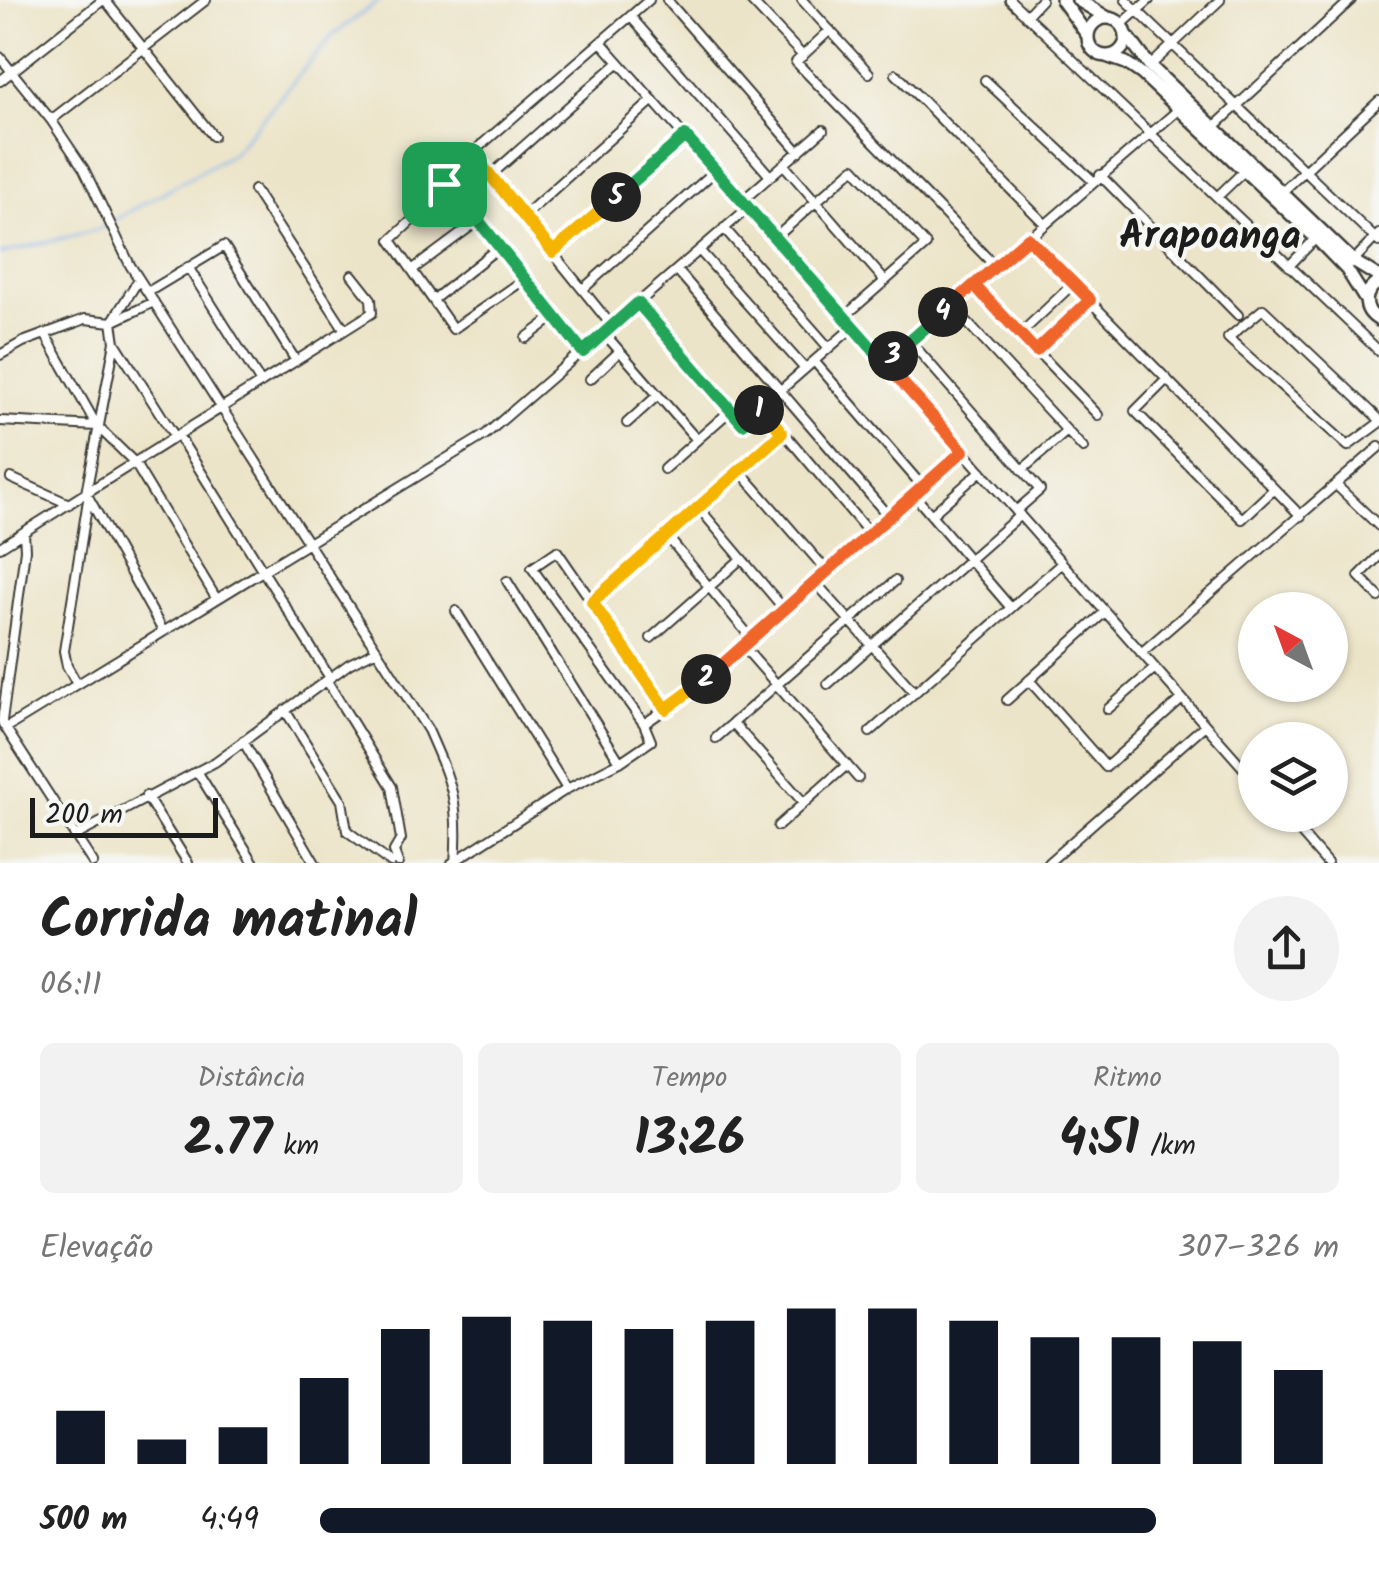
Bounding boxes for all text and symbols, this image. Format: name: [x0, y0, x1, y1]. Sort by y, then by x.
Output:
pin: [402, 142, 487, 227]
icon: arrive: [417, 157, 472, 212]
pin: 5: [591, 172, 641, 222]
text: 5: [609, 174, 623, 219]
district label: Arapoanga: [1119, 205, 1301, 269]
pin: 4: [918, 287, 968, 337]
text: 4: [935, 289, 951, 334]
pin: 3: [868, 331, 918, 381]
text: 3: [885, 333, 901, 378]
pin: 1: [734, 385, 784, 435]
text: 1: [755, 387, 763, 432]
north arrow: [1238, 592, 1348, 702]
map controls: [1238, 592, 1348, 832]
pin: 2: [681, 654, 731, 704]
text: 2: [698, 656, 714, 701]
button: layers: [1238, 722, 1348, 832]
scale bar: [30, 793, 218, 838]
text: 200 m: [45, 793, 123, 838]
text: Corrida matinal: [40, 879, 417, 966]
button: share: [1234, 896, 1339, 1001]
text: 06:11: [40, 960, 102, 1011]
text: Distância: [198, 1056, 305, 1101]
text: Tempo: [652, 1056, 727, 1101]
text: Ritmo: [1093, 1056, 1162, 1101]
text: 2.77: [184, 1101, 272, 1181]
text: 13:26: [634, 1101, 745, 1181]
text: 4:51: [1059, 1101, 1139, 1181]
text: km: [272, 1124, 319, 1169]
text: /km: [1139, 1124, 1196, 1169]
text: Elevação: [40, 1223, 153, 1274]
text: 307–326 m: [1177, 1223, 1339, 1274]
text: 500 m: [40, 1495, 128, 1546]
text: 4:49: [200, 1495, 259, 1546]

